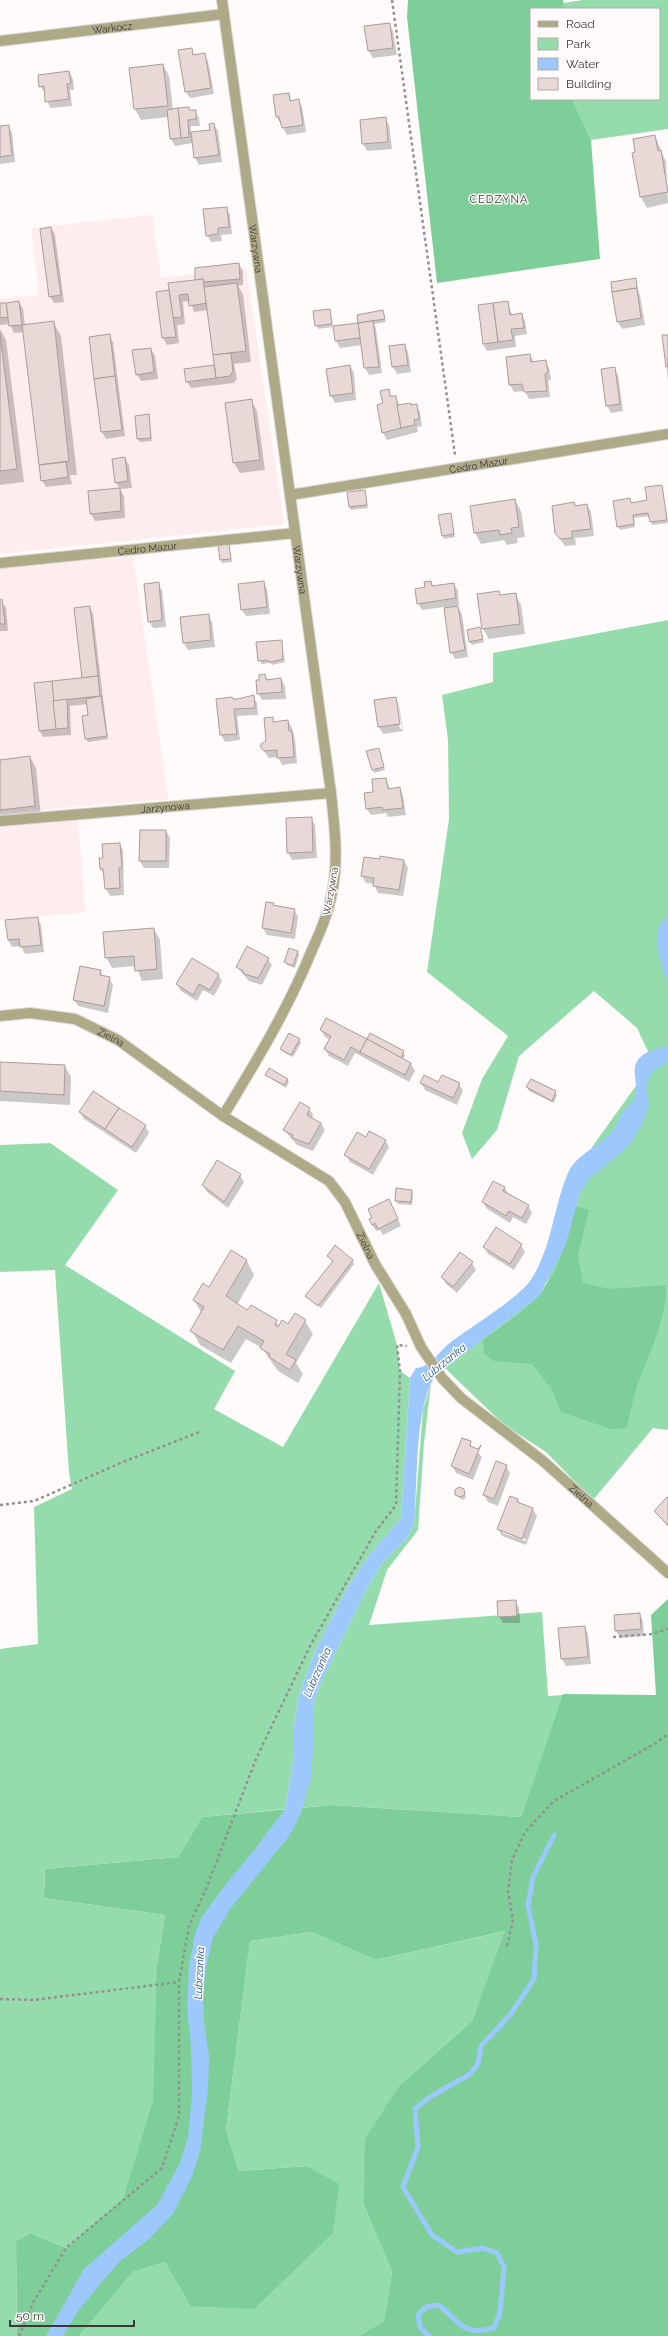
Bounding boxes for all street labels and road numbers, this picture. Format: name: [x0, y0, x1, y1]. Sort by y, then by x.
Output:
street label: Warkocz: [92, 20, 133, 36]
street label: Warzywna: [247, 224, 264, 274]
street label: Cedro Mazur: [448, 455, 509, 475]
street label: Cedro Mazur: [117, 540, 178, 557]
street label: Warzywna: [291, 545, 309, 595]
street label: Jarzynowa: [141, 800, 190, 815]
street label: Warzywna: [321, 866, 340, 916]
street label: Zielna: [96, 1026, 126, 1049]
street label: Zielna: [354, 1230, 377, 1261]
street label: Zielna: [567, 1482, 596, 1510]

